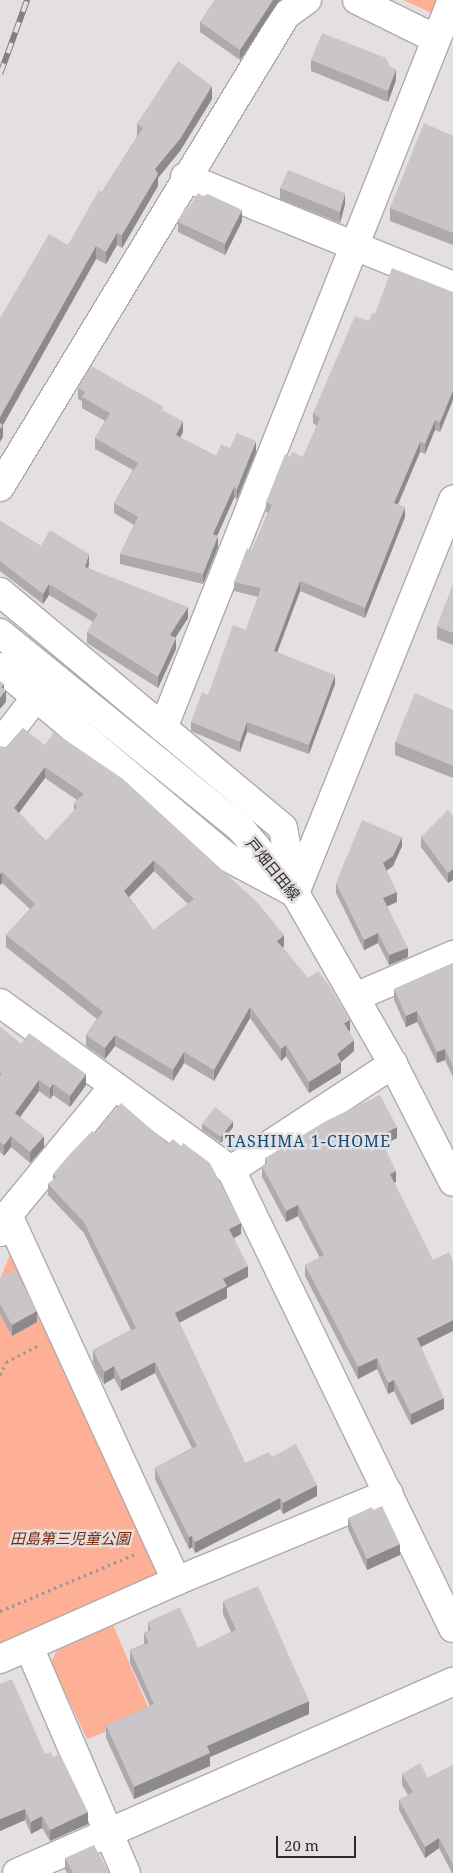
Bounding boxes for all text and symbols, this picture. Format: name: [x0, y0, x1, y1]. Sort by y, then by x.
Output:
street label: 戸畑日田線: [242, 834, 304, 904]
district label: TASHIMA 1-CHOME: [223, 1131, 393, 1151]
park label: 田島第三児童公園: [10, 1530, 130, 1548]
scale bar: [278, 1826, 358, 1858]
text: 20 m: [284, 1835, 319, 1855]

